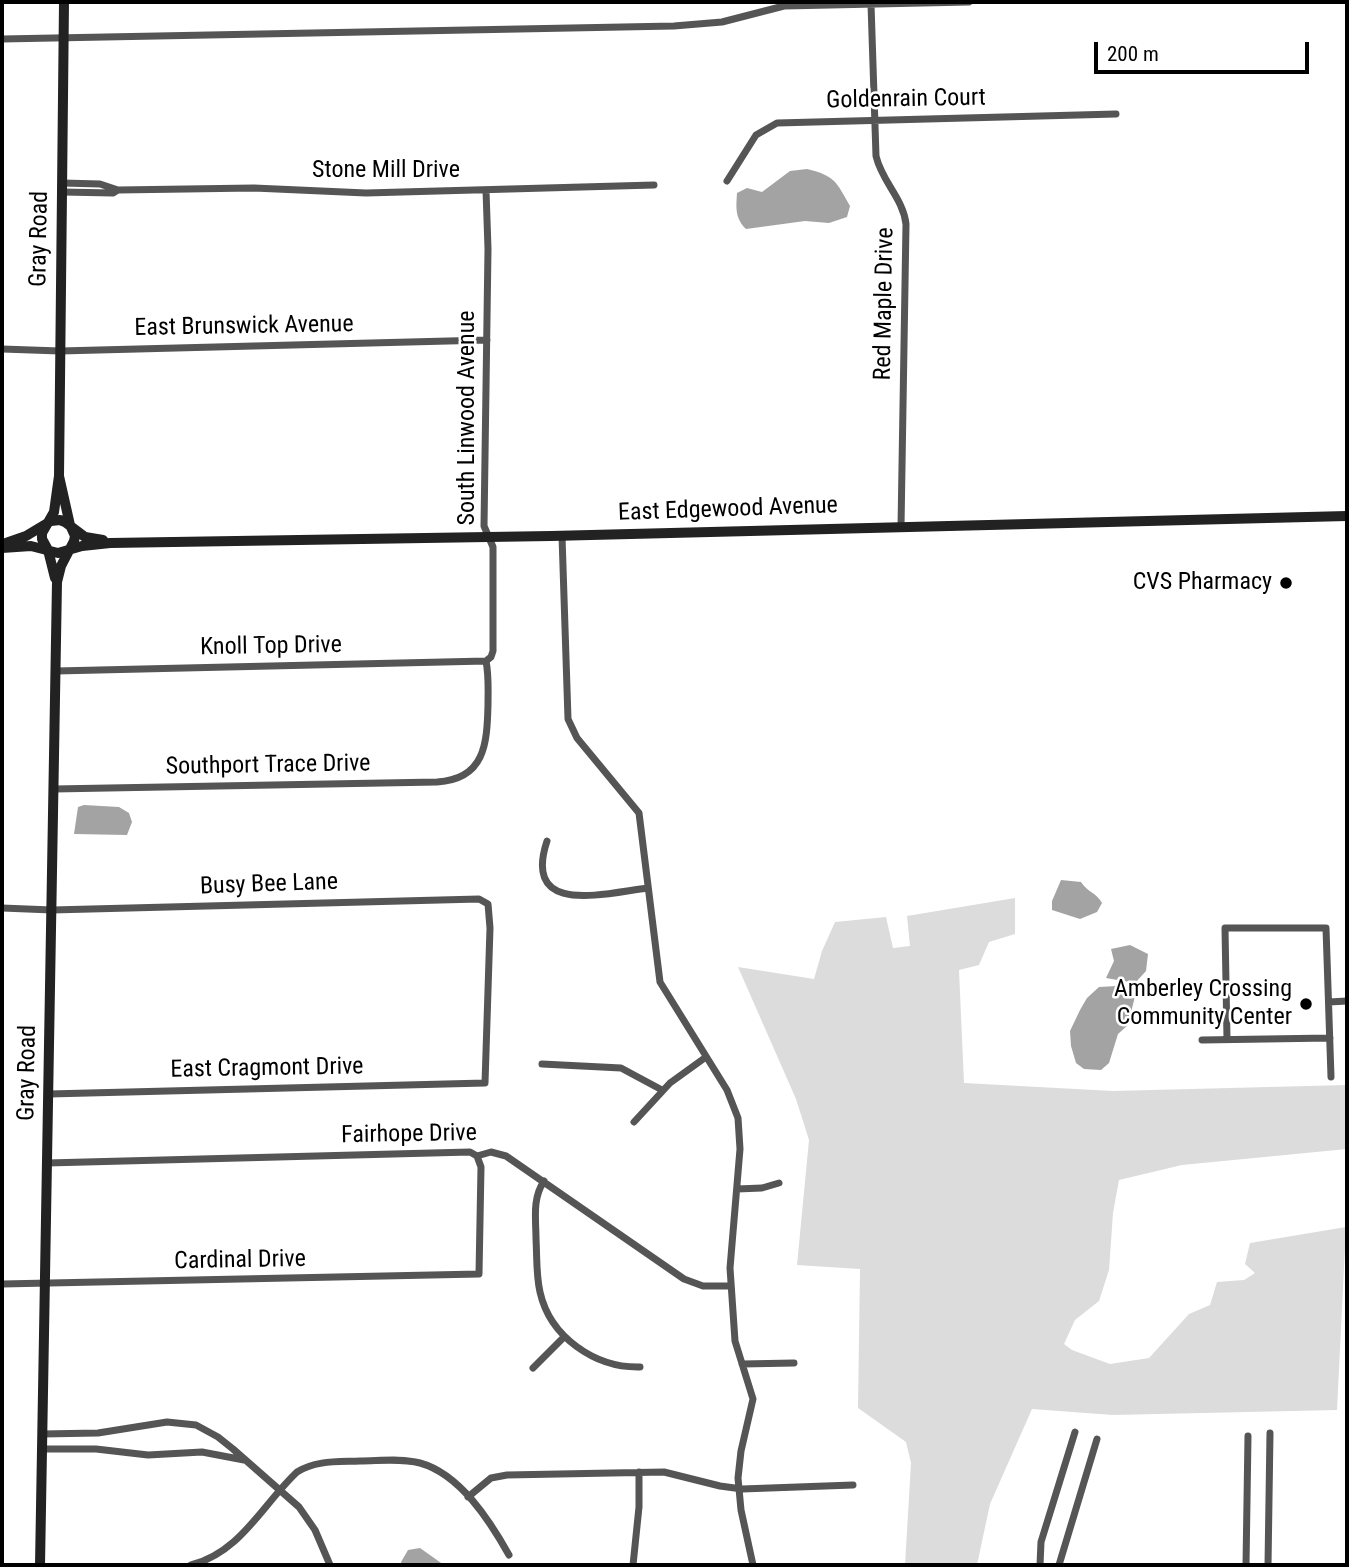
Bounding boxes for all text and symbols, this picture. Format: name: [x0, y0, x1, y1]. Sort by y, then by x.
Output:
scale bar: [1097, 28, 1312, 72]
text: 200 m: [1107, 42, 1159, 66]
street label: Goldenrain Court: [826, 84, 986, 116]
street label: Stone Mill Drive: [312, 157, 460, 185]
street label: Gray Road: [25, 191, 55, 287]
street label: Red Maple Drive: [869, 227, 901, 381]
street label: South Linwood Avenue: [454, 310, 482, 526]
street label: East Brunswick Avenue: [134, 311, 354, 343]
street label: East Edgewood Avenue: [618, 492, 838, 528]
place label: CVS Pharmacy: [1133, 569, 1272, 597]
marker: CVS Pharmacy: [1278, 575, 1294, 591]
street label: Knoll Top Drive: [200, 631, 342, 663]
street label: Southport Trace Drive: [165, 750, 371, 782]
street label: Busy Bee Lane: [200, 868, 338, 902]
place label: Amberley Crossing Community Center: [1114, 976, 1292, 1032]
marker: Amberley Crossing Community Center: [1298, 996, 1314, 1012]
street label: Gray Road: [13, 1025, 43, 1121]
street label: East Cragmont Drive: [170, 1053, 364, 1085]
street label: Fairhope Drive: [341, 1119, 477, 1151]
street label: Cardinal Drive: [174, 1245, 306, 1277]

